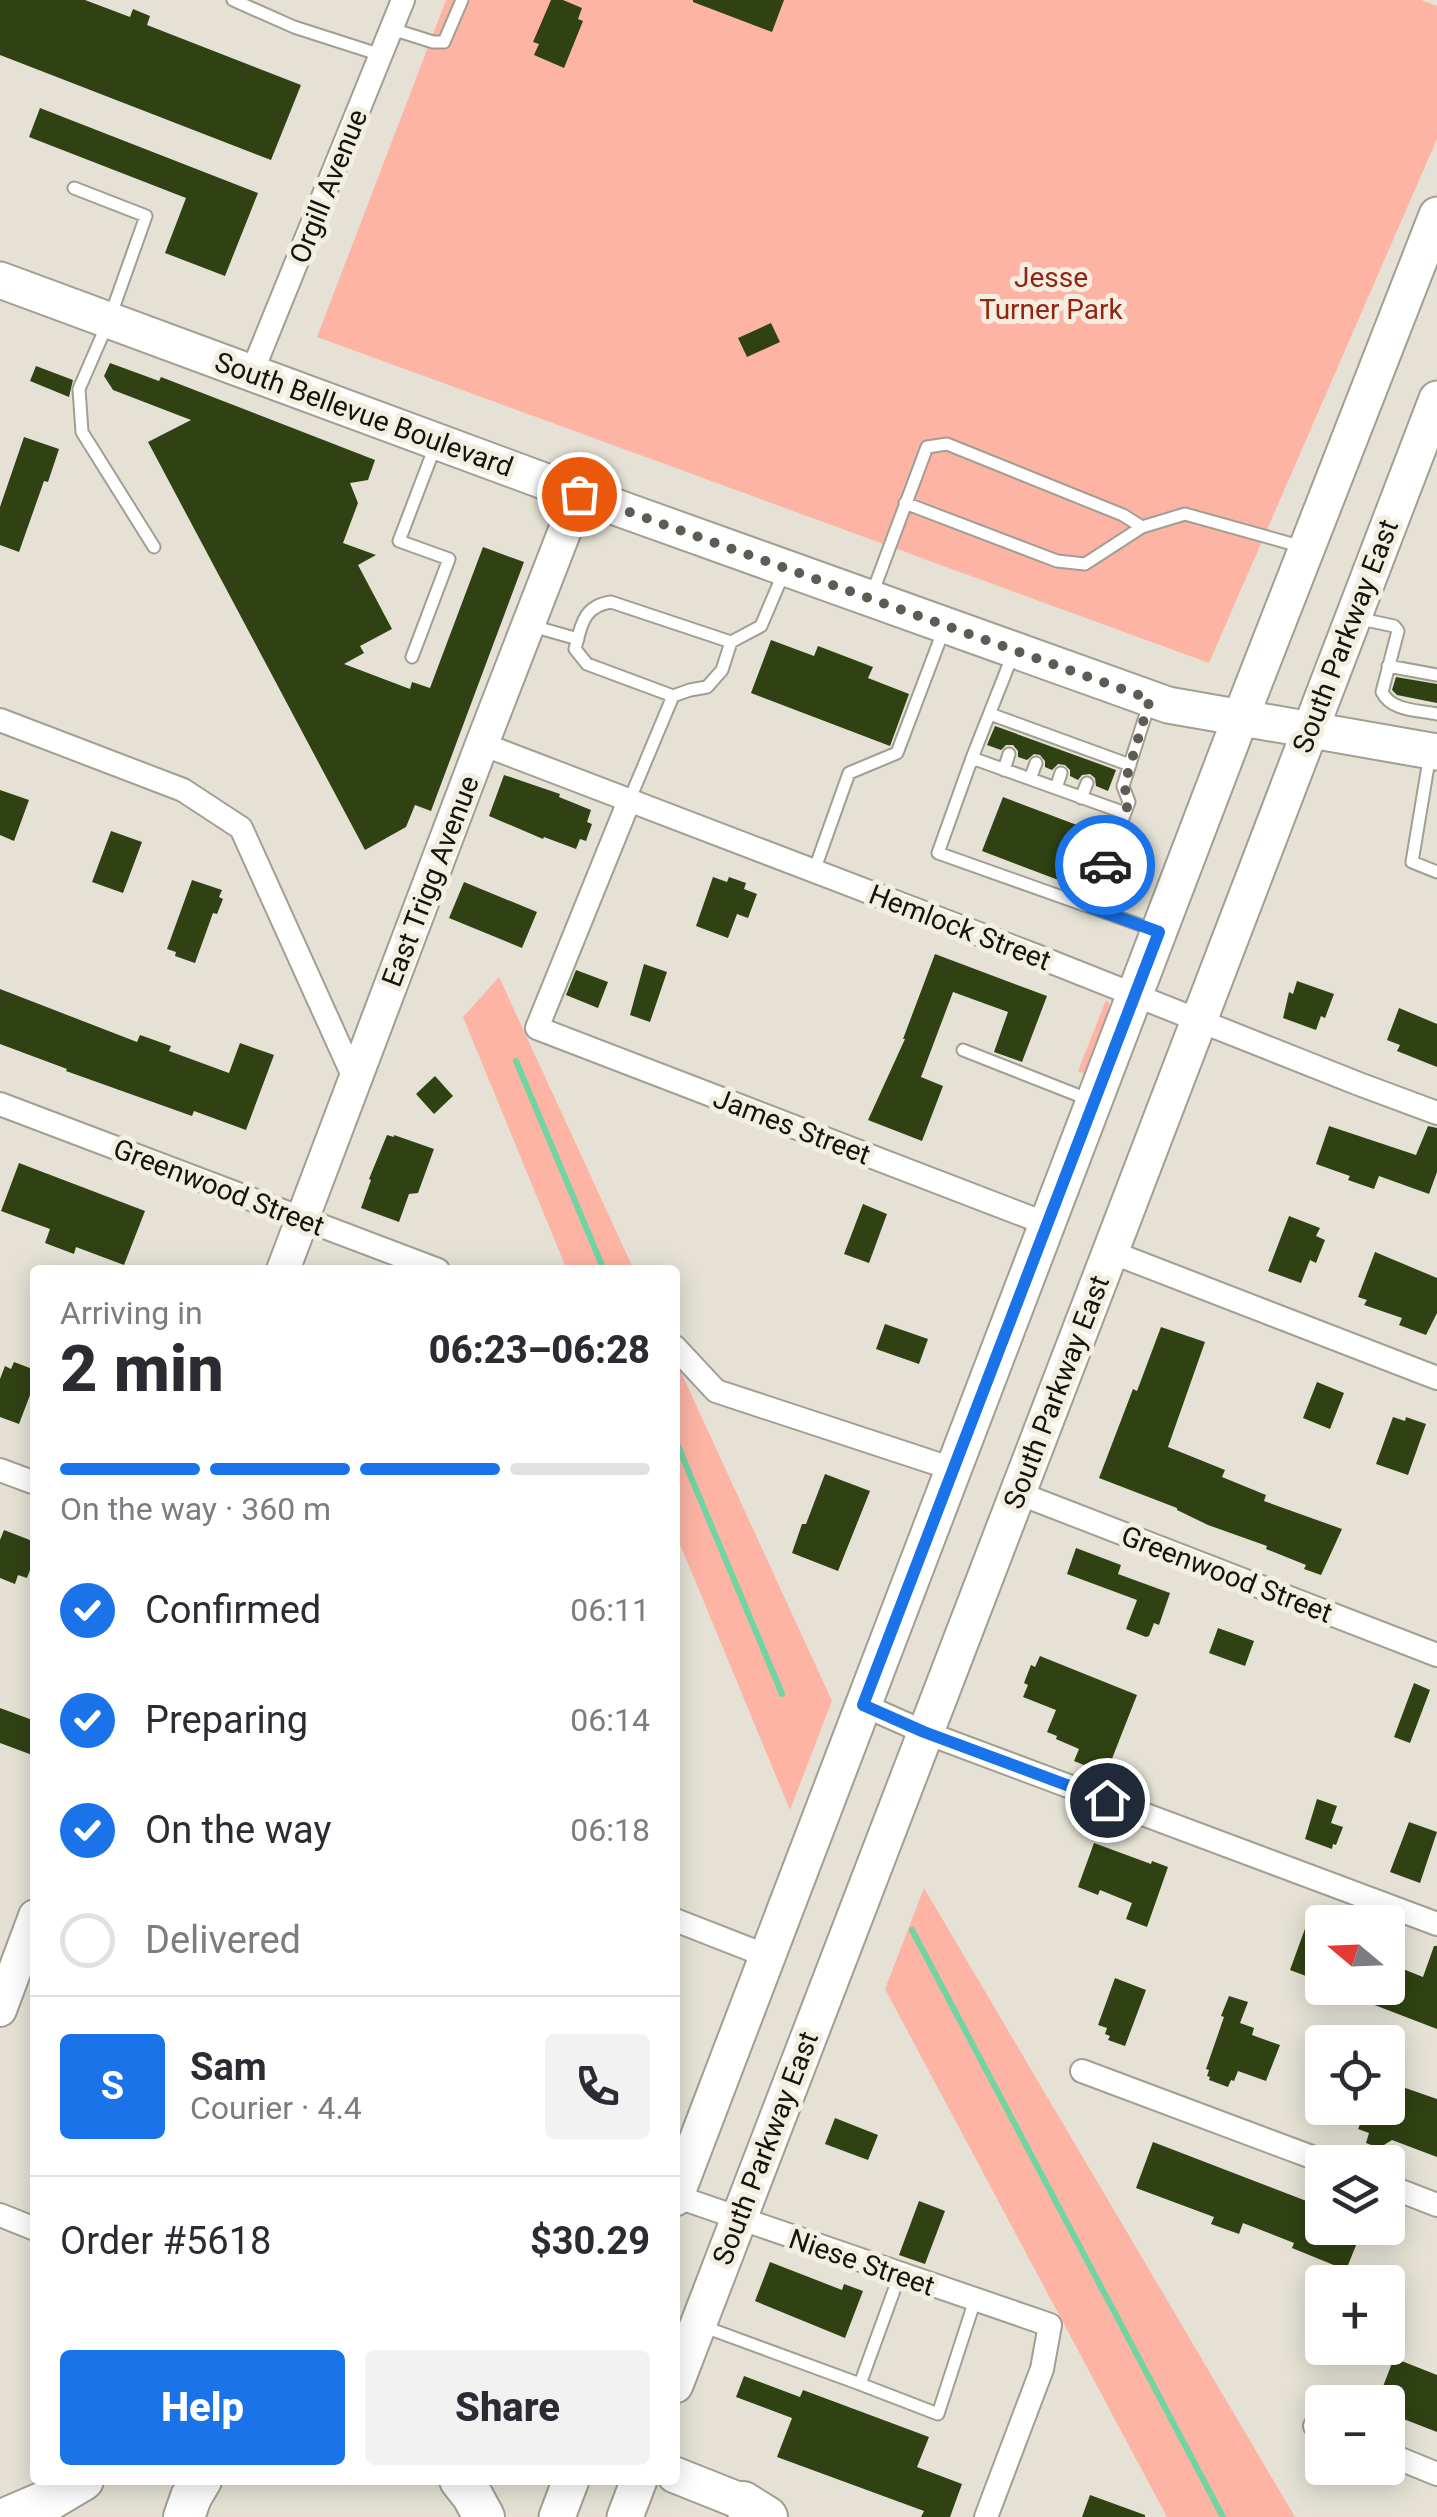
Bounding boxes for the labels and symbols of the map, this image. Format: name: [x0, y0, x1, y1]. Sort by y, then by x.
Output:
street label: Orgill Avenue: [283, 104, 374, 268]
park label: Jesse Turner Park: [979, 261, 1124, 326]
street label: South Bellevue Boulevard: [210, 345, 517, 484]
pin: [537, 452, 622, 537]
street label: South Parkway East: [1286, 515, 1405, 757]
street label: East Trigg Avenue: [375, 771, 486, 991]
courier: [1055, 815, 1155, 915]
street label: Hemlock Street: [864, 878, 1055, 977]
street label: James Street: [709, 1081, 875, 1172]
street label: Greenwood Street: [109, 1132, 329, 1243]
street label: South Parkway East: [997, 1271, 1116, 1513]
street label: Greenwood Street: [1117, 1519, 1337, 1630]
pin: [1065, 1758, 1150, 1843]
north arrow: [1305, 1905, 1405, 2005]
street label: South Parkway East: [706, 2027, 825, 2269]
street label: Niese Street: [785, 2222, 939, 2303]

